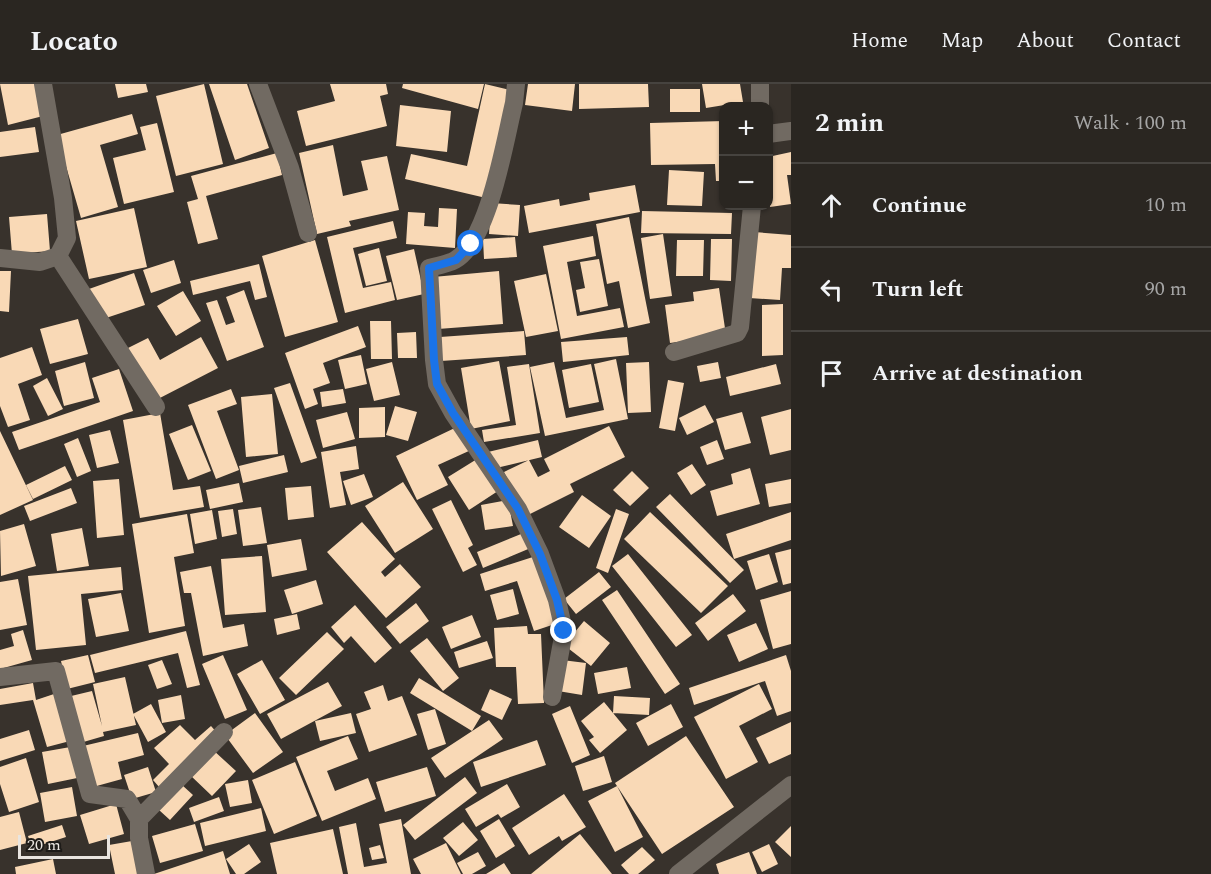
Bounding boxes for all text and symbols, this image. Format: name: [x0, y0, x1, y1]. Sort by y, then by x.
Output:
text: Locato: [30, 20, 118, 63]
text: Home: [851, 25, 908, 57]
text: Map: [941, 25, 983, 57]
text: About: [1016, 25, 1074, 57]
text: Contact: [1107, 25, 1181, 57]
map controls: [719, 102, 773, 210]
button: +: [719, 102, 773, 156]
text: 2 min: [815, 103, 884, 143]
text: Walk · 100 m: [1074, 108, 1187, 138]
button: −: [719, 156, 773, 210]
icon: ahead: [815, 189, 848, 222]
text: Continue: [872, 189, 967, 222]
text: 10 m: [1145, 190, 1187, 220]
route start: [457, 230, 483, 256]
icon: left: [815, 273, 848, 306]
text: Turn left: [872, 273, 964, 306]
text: 90 m: [1145, 274, 1187, 304]
icon: arrive: [815, 357, 848, 390]
text: Arrive at destination: [872, 357, 1083, 390]
route end: [550, 617, 576, 643]
scale bar: [18, 832, 110, 860]
text: 20 m: [27, 833, 61, 857]

